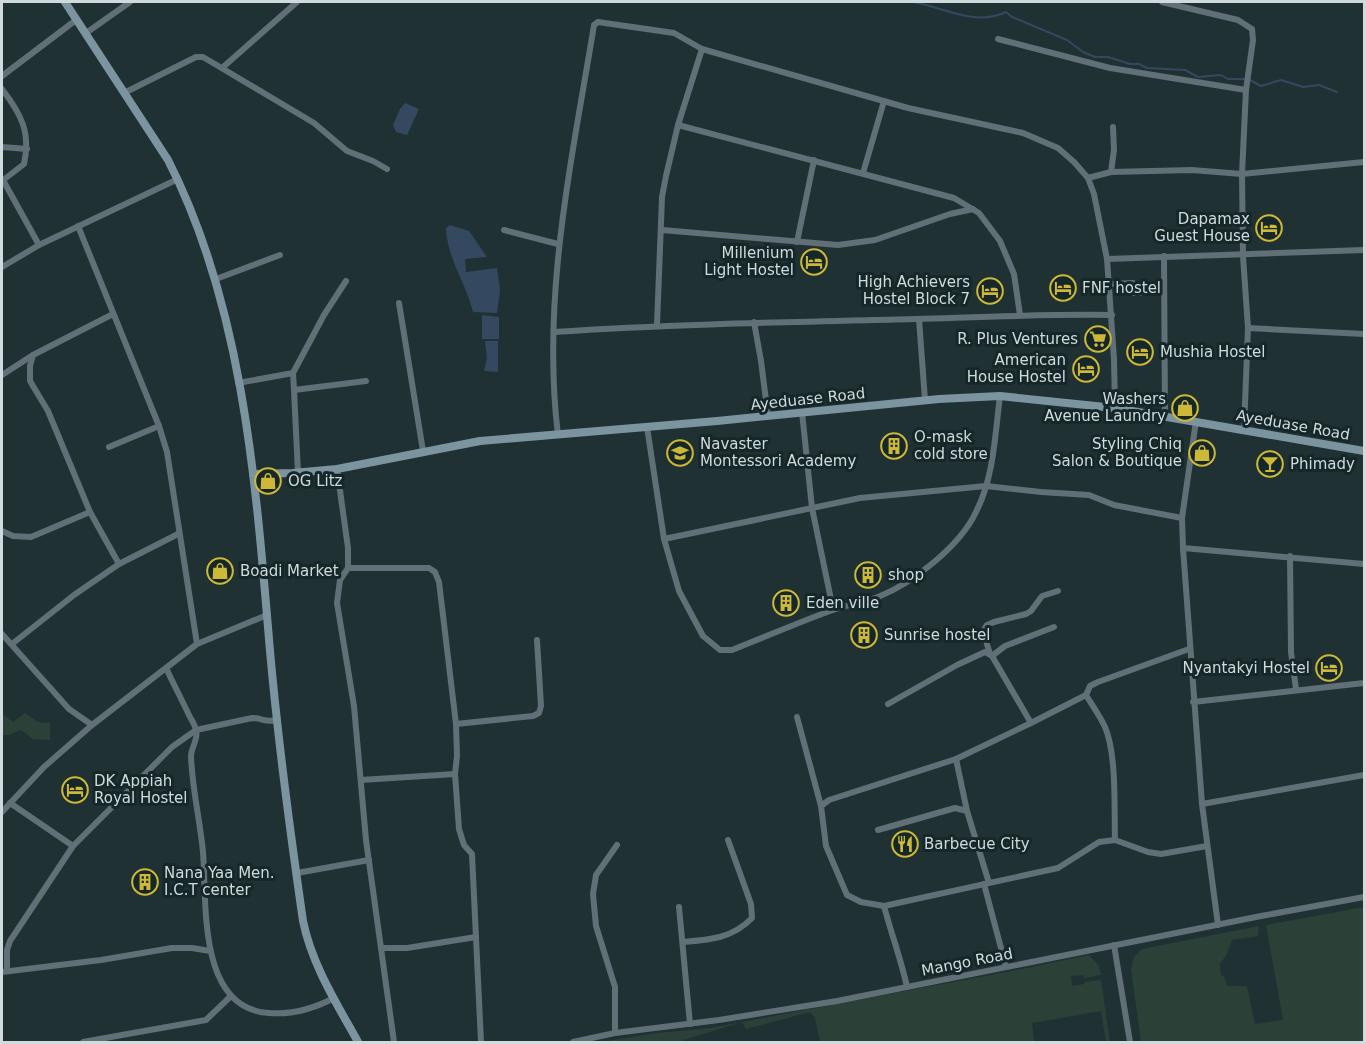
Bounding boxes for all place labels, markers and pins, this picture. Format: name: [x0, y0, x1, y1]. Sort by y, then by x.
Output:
place label: Dapamax Guest House: [1154, 210, 1250, 245]
hotel icon: Dapamax Guest House: [1254, 213, 1284, 243]
place label: Millenium Light Hostel: [704, 244, 794, 279]
hotel icon: Millenium Light Hostel: [799, 247, 829, 277]
place label: High Achievers Hostel Block 7: [858, 273, 970, 308]
hotel icon: FNF hostel: [1048, 273, 1078, 303]
hotel icon: High Achievers Hostel Block 7: [975, 276, 1005, 306]
place label: FNF hostel: [1082, 279, 1161, 297]
supermarket icon: R. Plus Ventures: [1083, 324, 1113, 354]
place label: R. Plus Ventures: [957, 330, 1078, 348]
hotel icon: Mushia Hostel: [1125, 337, 1155, 367]
place label: Mushia Hostel: [1160, 343, 1265, 361]
place label: American House Hostel: [967, 351, 1066, 386]
hotel icon: American House Hostel: [1071, 354, 1101, 384]
place label: Washers Avenue Laundry: [1044, 390, 1166, 425]
shop icon: Washers Avenue Laundry: [1170, 393, 1200, 423]
place label: O-mask cold store: [914, 428, 988, 463]
building icon: O-mask cold store: [879, 431, 909, 461]
place label: Navaster Montessori Academy: [700, 435, 856, 470]
place label: Styling Chiq Salon & Boutique: [1052, 435, 1182, 470]
school or university icon: Navaster Montessori Academy: [665, 438, 695, 468]
shop icon: Styling Chiq Salon & Boutique: [1187, 438, 1217, 468]
bar icon: Phimady: [1255, 449, 1285, 479]
place label: Phimady: [1290, 455, 1355, 473]
shop icon: OG Litz: [253, 466, 283, 496]
place label: OG Litz: [288, 472, 343, 490]
shop icon: Boadi Market: [205, 556, 235, 586]
building icon: shop: [853, 560, 883, 590]
place label: Boadi Market: [240, 562, 339, 580]
place label: shop: [888, 566, 924, 584]
building icon: Eden ville: [771, 588, 801, 618]
place label: Eden ville: [806, 594, 879, 612]
building icon: Sunrise hostel: [849, 620, 879, 650]
place label: Sunrise hostel: [884, 626, 990, 644]
hotel icon: Nyantakyi Hostel: [1314, 653, 1344, 683]
place label: Nyantakyi Hostel: [1183, 659, 1310, 677]
place label: DK Appiah Royal Hostel: [94, 772, 187, 807]
hotel icon: DK Appiah Royal Hostel: [60, 775, 90, 805]
restaurant icon: Barbecue City: [890, 829, 920, 859]
place label: Barbecue City: [924, 835, 1030, 853]
place label: Nana Yaa Men. I.C.T center: [164, 864, 275, 899]
building icon: Nana Yaa Men. I.C.T center: [130, 867, 160, 897]

